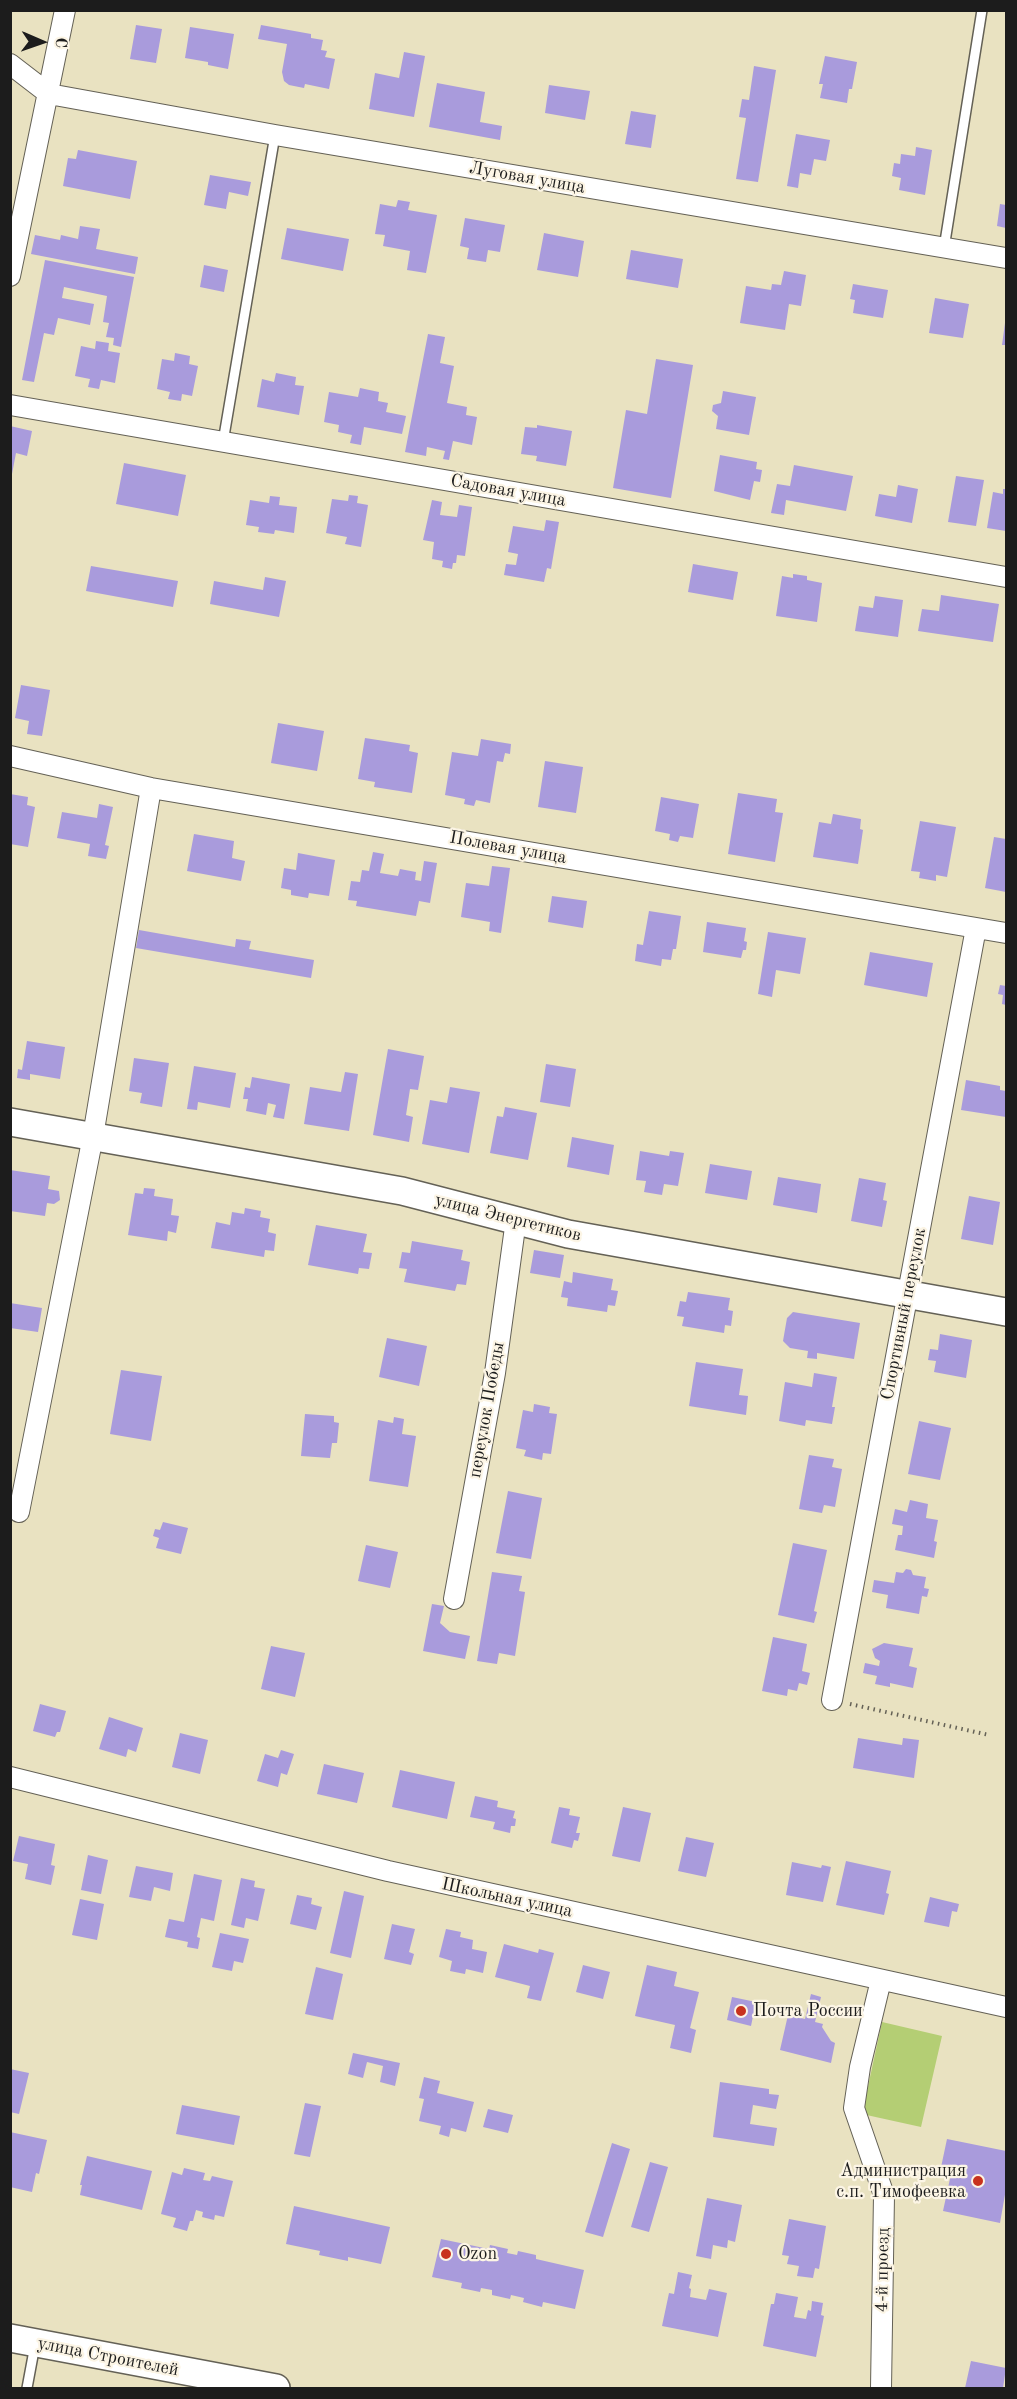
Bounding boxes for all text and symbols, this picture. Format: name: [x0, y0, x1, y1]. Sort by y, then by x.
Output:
north arrow: [12, 12, 72, 72]
text: С: [52, 37, 68, 48]
street label: Луговая улица: [467, 157, 587, 199]
street label: Садовая улица: [449, 470, 567, 512]
street label: Полевая улица: [448, 827, 568, 869]
street label: улица Энергетиков: [433, 1189, 583, 1247]
street label: Спортивный переулок: [877, 1226, 931, 1402]
street label: переулок Победы: [464, 1340, 510, 1480]
street label: Школьная улица: [439, 1874, 575, 1922]
place label: Почта России: [753, 2000, 863, 2022]
marker: Почта России: [734, 2004, 748, 2018]
place label: Администрация с.п. Тимофеевка: [836, 2160, 966, 2202]
marker: Администрация с.п. Тимофеевка: [971, 2174, 985, 2188]
street label: 4-й проезд: [871, 2227, 895, 2313]
place label: Ozon: [458, 2243, 497, 2265]
marker: Ozon: [439, 2247, 453, 2261]
street label: улица Строителей: [36, 2333, 180, 2381]

